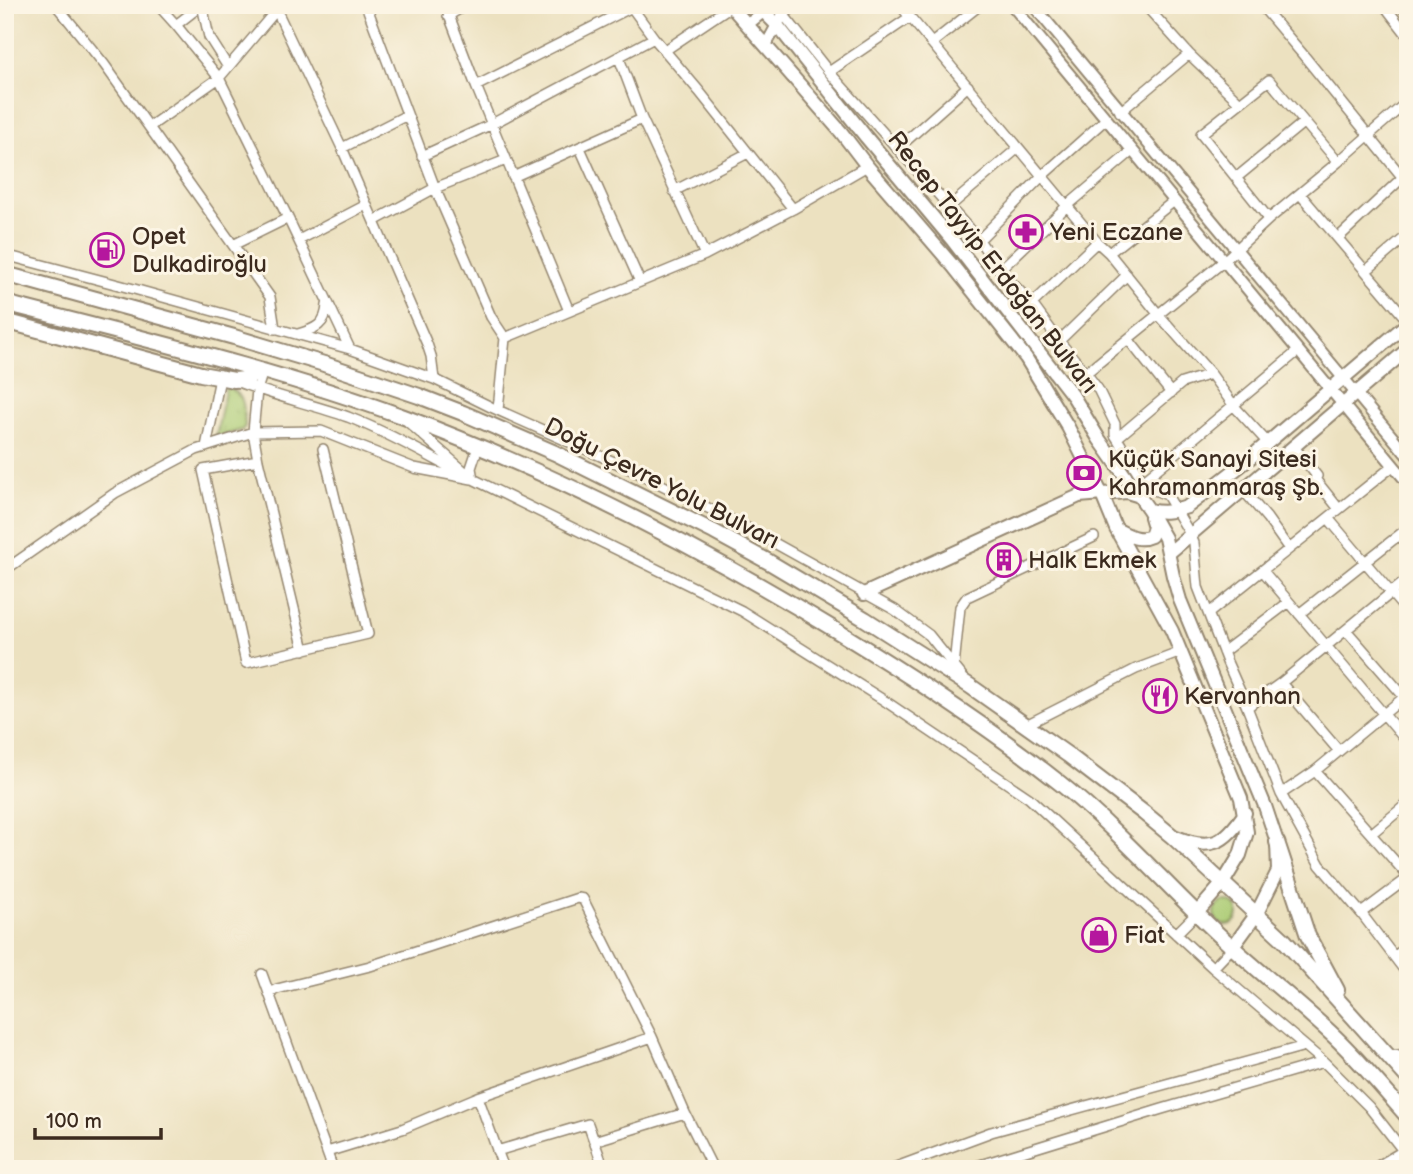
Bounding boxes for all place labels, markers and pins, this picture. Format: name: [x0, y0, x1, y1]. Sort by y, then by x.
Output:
pharmacy icon: Yeni Eczane: [1007, 213, 1045, 251]
place label: Yeni Eczane: [1049, 218, 1183, 247]
place label: Opet Dulkadiroğlu: [132, 222, 267, 279]
fuel station icon: Opet Dulkadiroğlu: [88, 231, 126, 269]
place label: Küçük Sanayi Sitesi Kahramanmaraş Şb.: [1108, 445, 1324, 502]
bank icon: Küçük Sanayi Sitesi Kahramanmaraş Şb.: [1065, 454, 1103, 492]
building icon: Halk Ekmek: [985, 541, 1023, 579]
place label: Halk Ekmek: [1028, 546, 1156, 575]
restaurant icon: Kervanhan: [1141, 677, 1179, 715]
place label: Kervanhan: [1184, 682, 1301, 711]
shop icon: Fiat: [1080, 916, 1118, 954]
place label: Fiat: [1124, 921, 1166, 950]

